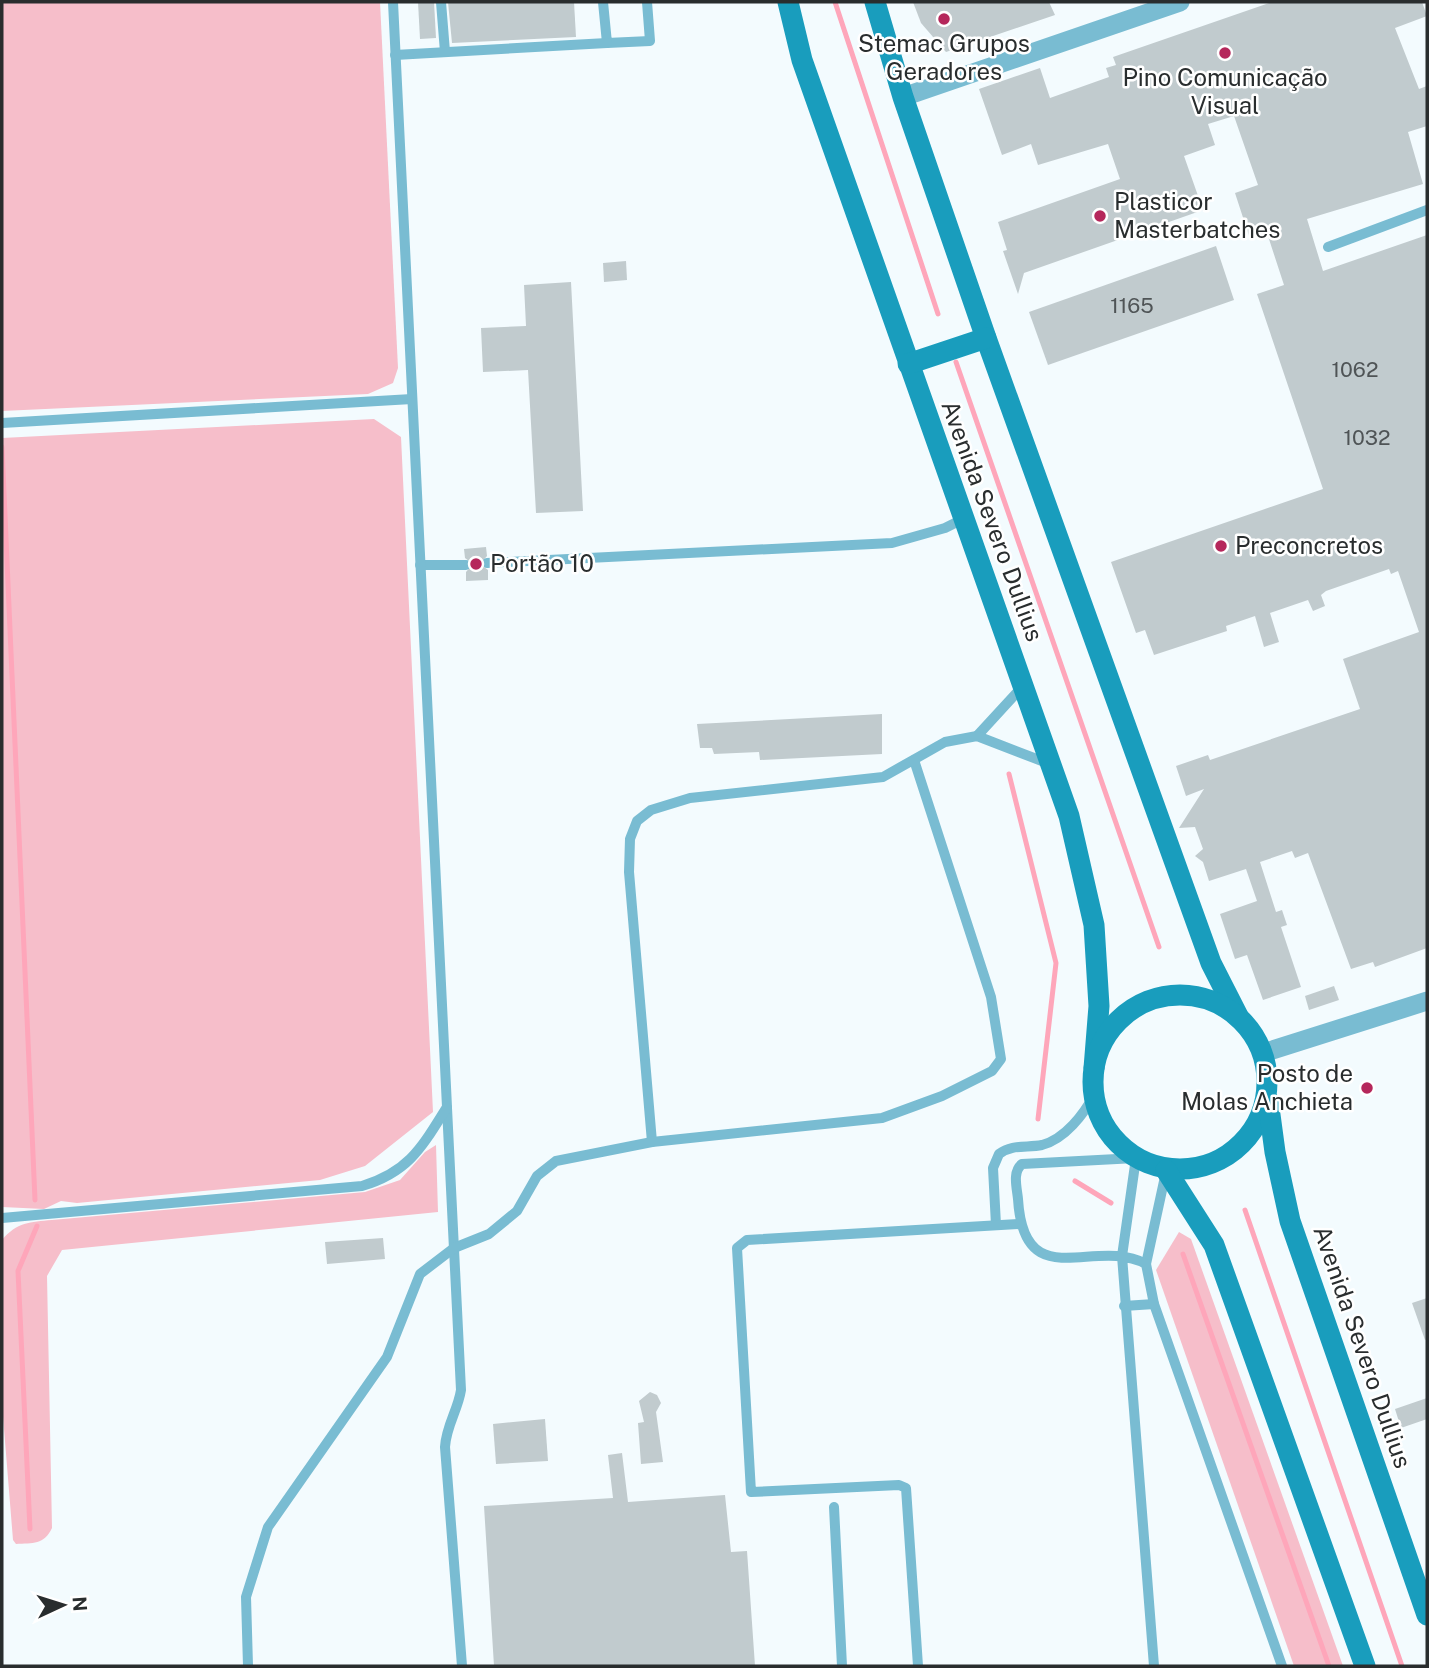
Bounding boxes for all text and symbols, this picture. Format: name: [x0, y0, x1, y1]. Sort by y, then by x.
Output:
marker: Stemac Grupos Geradores: [936, 11, 952, 27]
place label: Stemac Grupos Geradores: [858, 29, 1030, 85]
marker: Pino Comunicação Visual: [1217, 45, 1233, 61]
place label: Pino Comunicação Visual: [1122, 63, 1328, 119]
place label: Plasticor Masterbatches: [1114, 187, 1281, 243]
marker: Plasticor Masterbatches: [1092, 208, 1108, 224]
house number: 1165: [1110, 293, 1154, 318]
house number: 1062: [1332, 357, 1378, 382]
street label: Avenida Severo Dullius: [936, 396, 1050, 645]
house number: 1032: [1343, 425, 1391, 450]
place label: Preconcretos: [1235, 531, 1383, 559]
marker: Preconcretos: [1213, 538, 1229, 554]
place label: Portão 10: [490, 549, 594, 577]
marker: Portão 10: [468, 556, 484, 572]
place label: Posto de Molas Anchieta: [1181, 1059, 1353, 1115]
marker: Posto de Molas Anchieta: [1359, 1080, 1375, 1096]
street label: Avenida Severo Dullius: [1308, 1222, 1418, 1472]
north arrow: [28, 1570, 98, 1640]
text: N: [68, 1596, 91, 1612]

